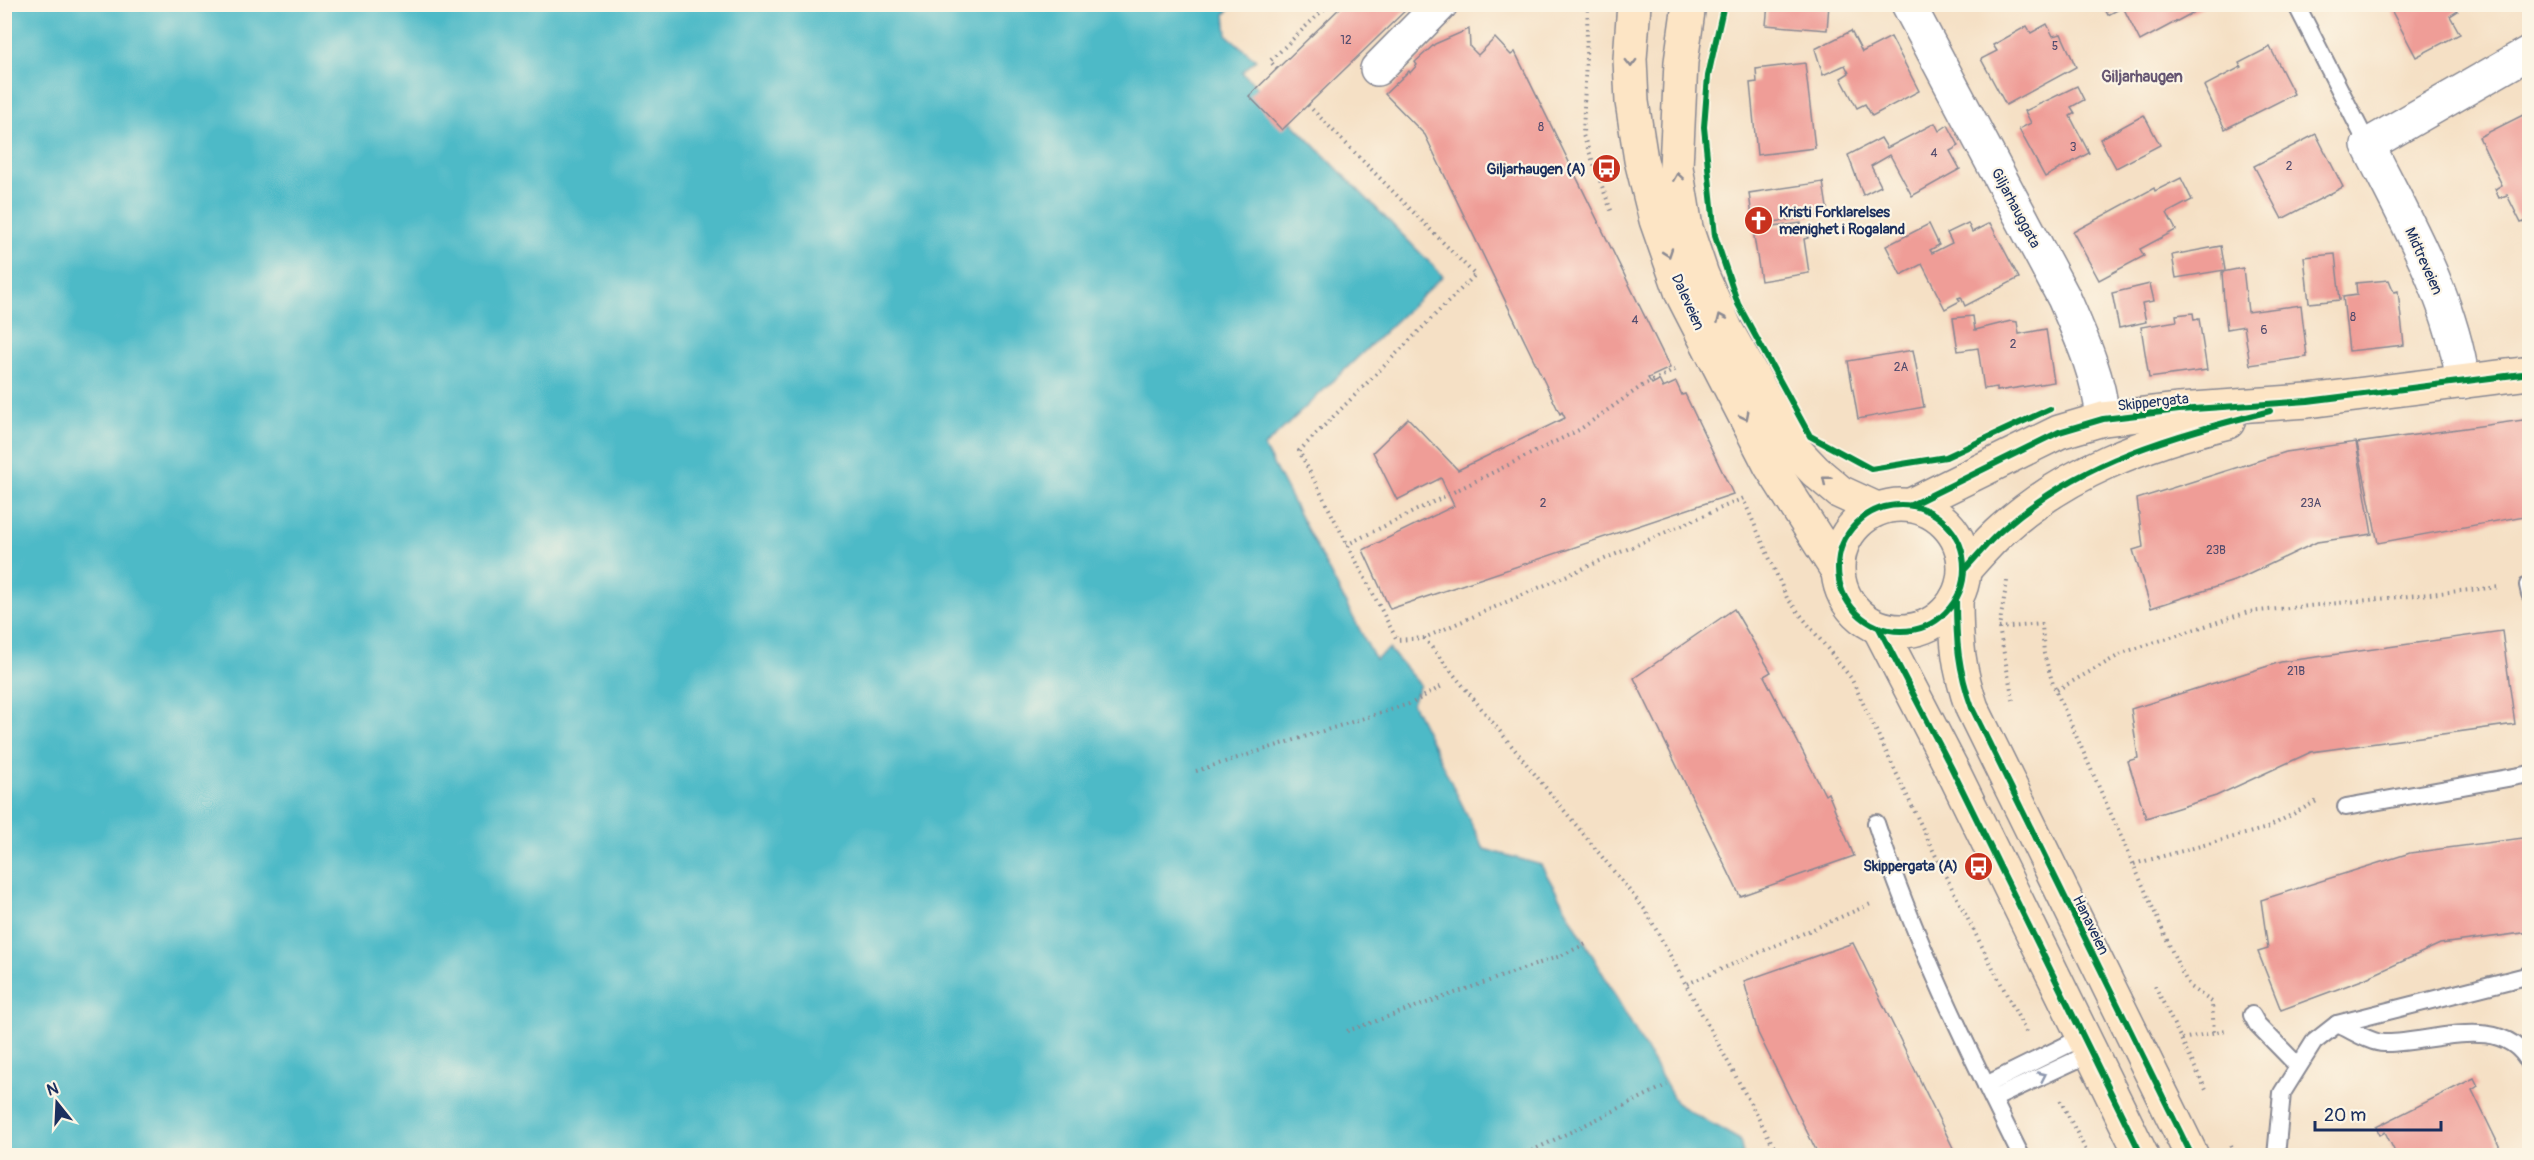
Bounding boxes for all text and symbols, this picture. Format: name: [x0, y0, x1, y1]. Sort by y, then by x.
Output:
house number: 12: [1340, 33, 1352, 48]
house number: 5: [2052, 39, 2058, 54]
one-way arrow: [1625, 58, 1637, 67]
district label: Giljarhaugen: [2101, 67, 2183, 87]
house number: 8: [1538, 120, 1544, 135]
house number: 3: [2070, 140, 2077, 155]
house number: 4: [1931, 146, 1938, 161]
bus stop icon: Giljarhaugen (A): [1591, 153, 1623, 185]
house number: 2: [2286, 159, 2293, 174]
place label: Giljarhaugen (A): [1487, 160, 1586, 179]
street label: Giljarhauggata: [1987, 165, 2045, 252]
one-way arrow: [1672, 173, 1685, 183]
place label: Kristi Forklarelses menighet i Rogaland: [1779, 203, 1905, 239]
church icon: Kristi Forklarelses menighet i Rogaland: [1742, 205, 1774, 237]
street label: Midtreveien: [2400, 225, 2447, 298]
one-way arrow: [1660, 247, 1673, 258]
street label: Daleveien: [1667, 271, 1708, 333]
house number: 8: [2350, 310, 2356, 325]
house number: 4: [1632, 313, 1639, 328]
one-way arrow: [1716, 314, 1728, 325]
house number: 6: [2261, 323, 2268, 338]
house number: 2: [2010, 337, 2017, 352]
house number: 2A: [1894, 360, 1908, 375]
street label: Skippergata: [2116, 389, 2190, 416]
one-way arrow: [1738, 410, 1749, 421]
one-way arrow: [1822, 477, 1833, 488]
house number: 2: [1540, 496, 1547, 511]
house number: 23A: [2301, 496, 2322, 511]
house number: 23B: [2206, 543, 2226, 558]
house number: 21B: [2287, 664, 2305, 679]
bus stop icon: Skippergata (A): [1963, 850, 1995, 882]
place label: Skippergata (A): [1863, 857, 1958, 876]
street label: Hanaveien: [2068, 892, 2113, 958]
one-way arrow: [2035, 1072, 2046, 1084]
north arrow: [27, 1073, 87, 1133]
text: N: [44, 1078, 61, 1101]
scale bar: [2315, 1094, 2441, 1132]
text: 20 m: [2324, 1104, 2366, 1127]

